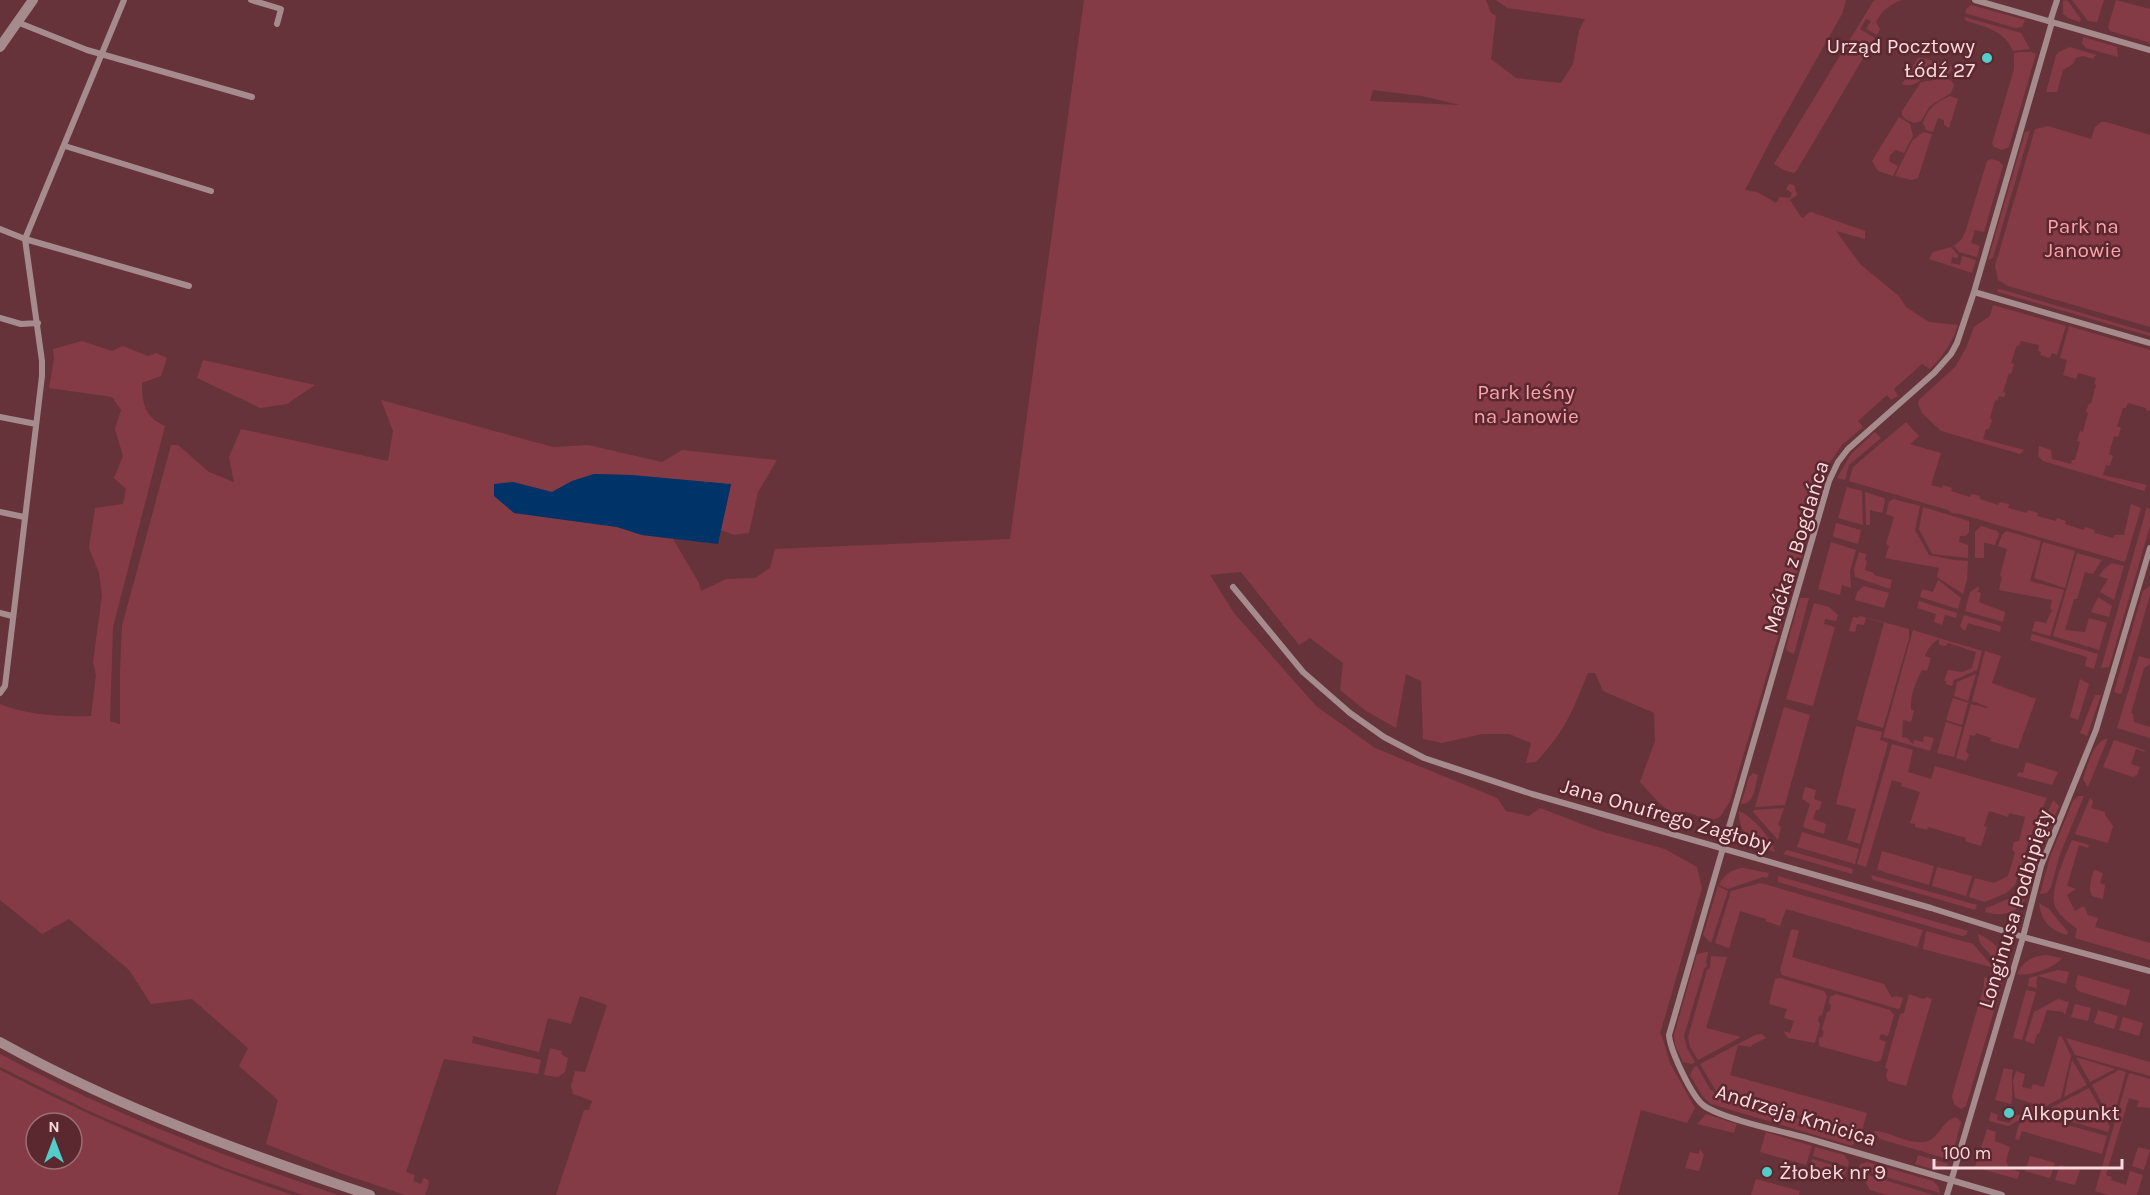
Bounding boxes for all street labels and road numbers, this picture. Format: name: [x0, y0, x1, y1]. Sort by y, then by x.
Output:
street label: Maćka z Bogdańca: [1758, 458, 1834, 636]
street label: Jana Onufrego Zagłoby: [1558, 773, 1774, 857]
street label: Longinusa Podbipięty: [1973, 807, 2057, 1011]
street label: Andrzeja Kmicica: [1713, 1079, 1879, 1151]

